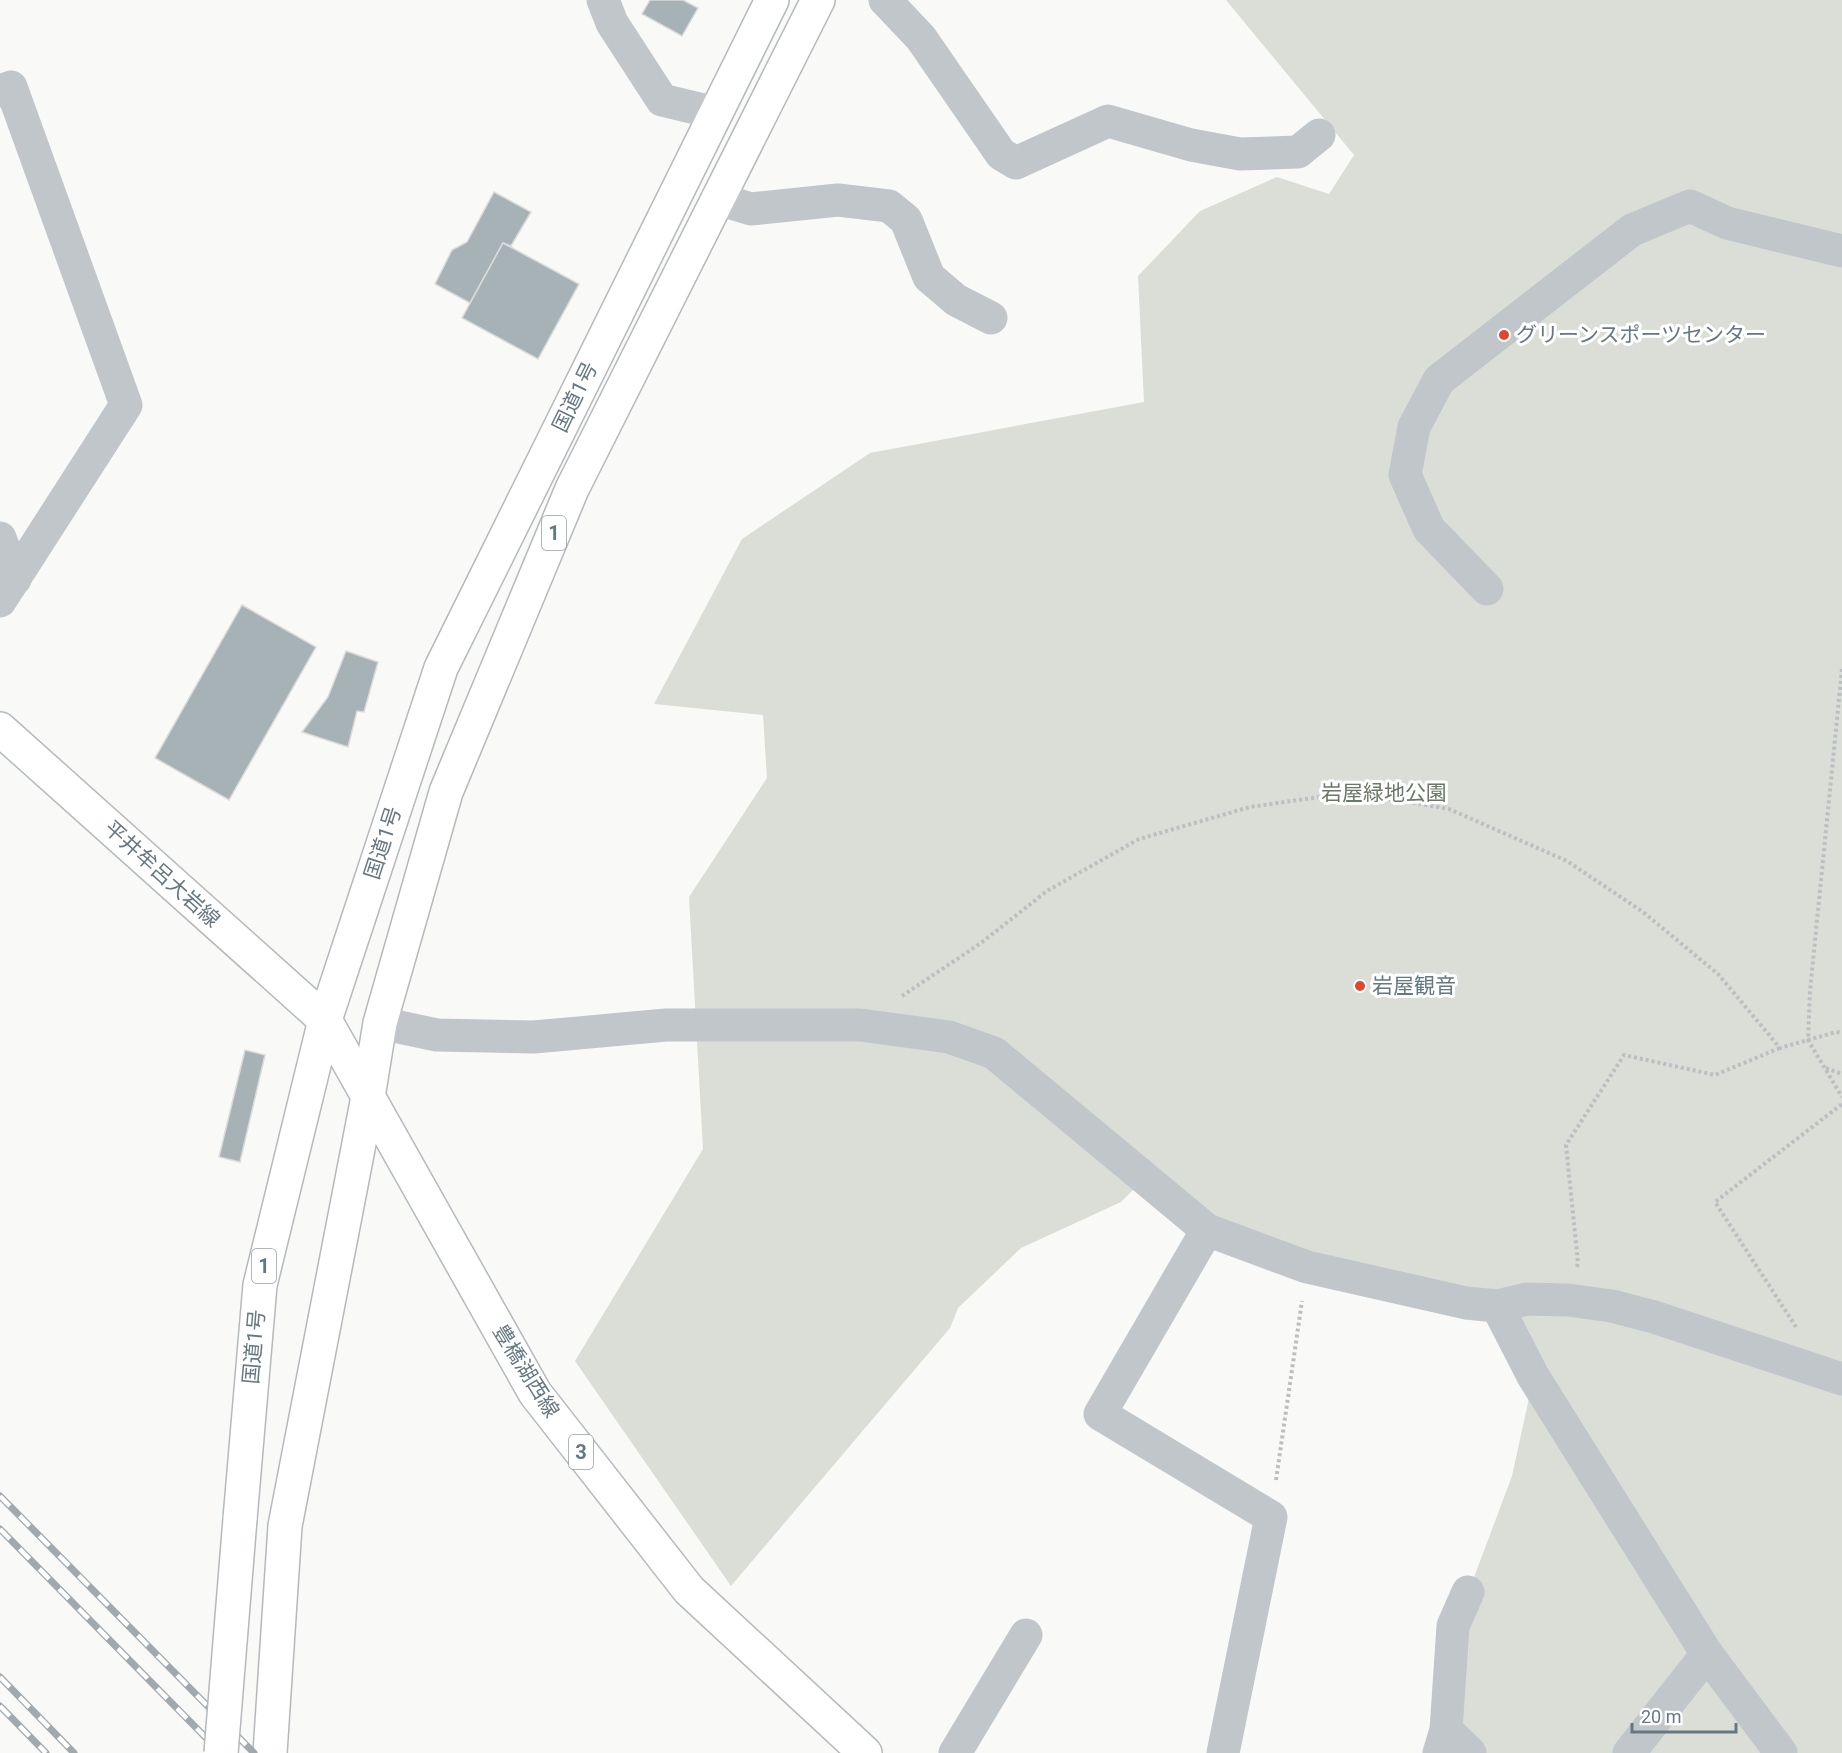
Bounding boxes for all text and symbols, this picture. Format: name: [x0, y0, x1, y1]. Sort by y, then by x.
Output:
place label: グリーンスポーツセンター: [1516, 323, 1766, 347]
marker: グリーンスポーツセンター: [1497, 328, 1511, 342]
street label: 国道1号: [548, 358, 602, 436]
road number: 1: [542, 516, 566, 550]
park label: 岩屋緑地公園: [1321, 781, 1447, 805]
street label: 国道1号: [360, 804, 406, 882]
street label: 平井牟呂大岩線: [99, 816, 225, 932]
place label: 岩屋観音: [1372, 974, 1456, 998]
marker: 岩屋観音: [1353, 979, 1367, 993]
road number: 1: [252, 1249, 276, 1283]
street label: 国道1号: [239, 1309, 269, 1385]
street label: 豊橋湖西線: [488, 1320, 564, 1422]
road number: 3: [569, 1435, 593, 1469]
scale bar: [1632, 1696, 1736, 1734]
text: 20 m: [1641, 1706, 1681, 1727]

